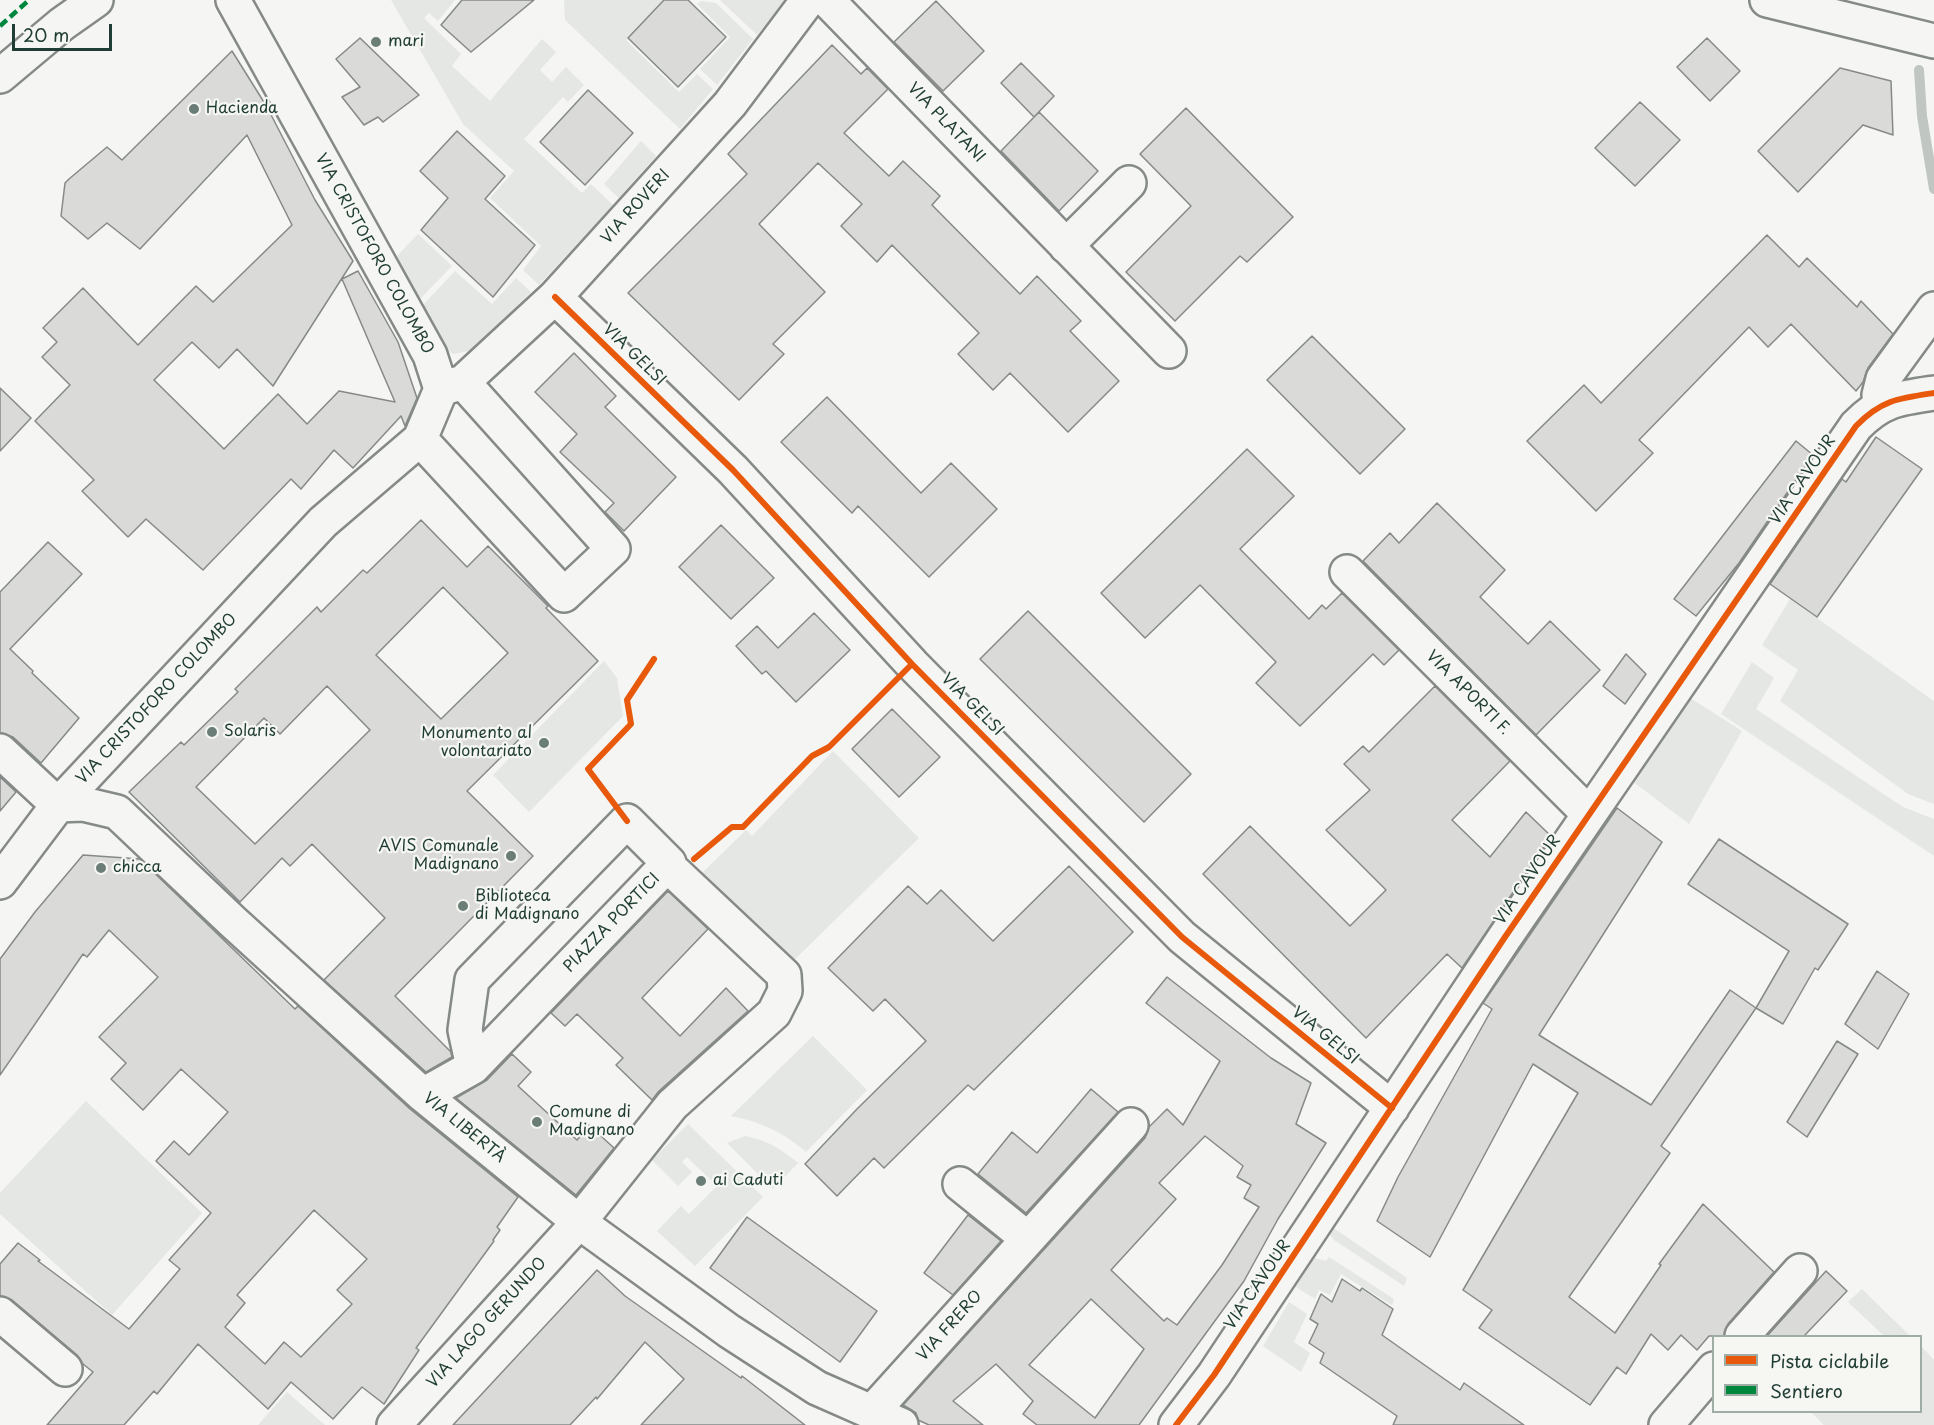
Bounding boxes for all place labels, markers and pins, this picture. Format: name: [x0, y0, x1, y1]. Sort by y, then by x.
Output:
place label: mari: [388, 32, 424, 52]
marker: mari: [369, 35, 383, 49]
place label: Hacienda: [206, 99, 278, 119]
marker: Hacienda: [187, 102, 201, 116]
place label: Solaris: [224, 722, 276, 742]
place label: Monumento al volontariato: [421, 724, 532, 762]
marker: Solaris: [205, 725, 219, 739]
marker: Monumento al volontariato: [537, 736, 551, 750]
place label: AVIS Comunale Madignano: [379, 837, 499, 875]
marker: AVIS Comunale Madignano: [504, 849, 518, 863]
place label: chicca: [113, 858, 162, 878]
marker: chicca: [94, 861, 108, 875]
place label: Biblioteca di Madignano: [475, 887, 579, 925]
marker: Biblioteca di Madignano: [456, 899, 470, 913]
place label: Comune di Madignano: [549, 1103, 634, 1141]
marker: Comune di Madignano: [530, 1115, 544, 1129]
place label: ai Caduti: [713, 1171, 784, 1191]
marker: ai Caduti: [694, 1174, 708, 1188]

